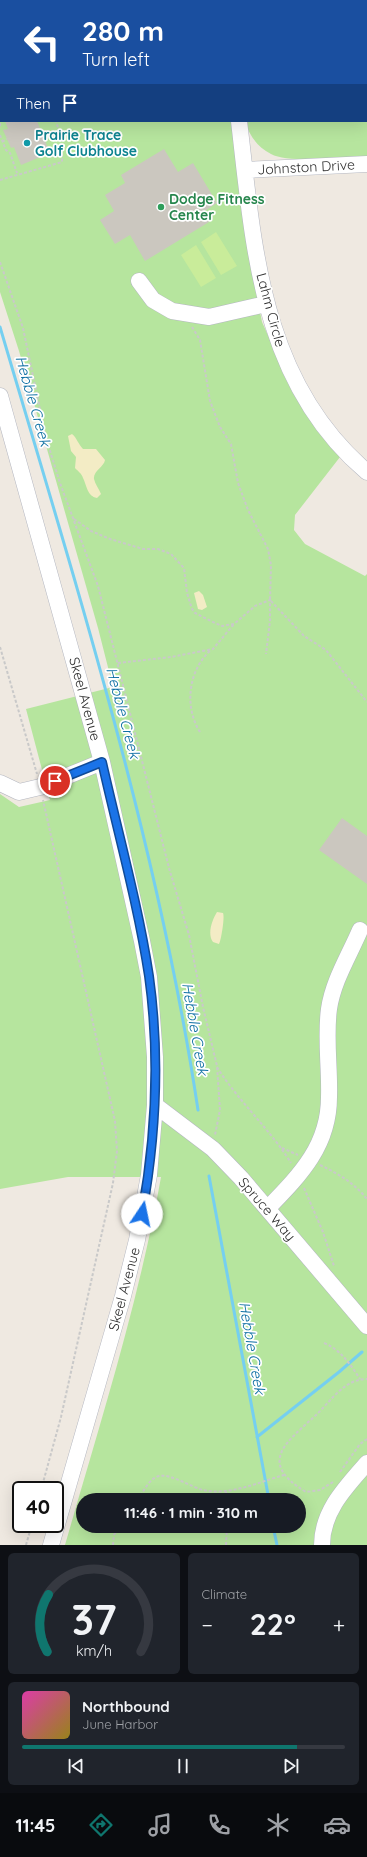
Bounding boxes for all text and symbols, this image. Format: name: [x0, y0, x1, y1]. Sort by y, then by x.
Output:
text: 280 m: [82, 13, 164, 48]
icon: left: [16, 16, 68, 68]
text: Turn left: [82, 48, 150, 71]
icon: arrive: [59, 92, 81, 114]
text: Then: [16, 94, 51, 113]
place label: Prairie Trace Golf Clubhouse: [35, 126, 137, 160]
marker: Prairie Trace Golf Clubhouse: [22, 138, 32, 148]
street label: Johnston Drive: [257, 155, 355, 179]
place label: Dodge Fitness Center: [169, 190, 265, 224]
marker: Dodge Fitness Center: [156, 202, 166, 212]
street label: Lahm Circle: [252, 271, 290, 349]
water label: Hebble Creek: [11, 353, 56, 450]
street label: Skeel Avenue: [65, 655, 105, 743]
water label: Hebble Creek: [102, 665, 145, 762]
pin: [38, 764, 72, 798]
icon: arrive: [44, 770, 66, 792]
water label: Hebble Creek: [178, 981, 213, 1079]
street label: Spruce Way: [234, 1173, 300, 1245]
position arrow: [121, 1193, 163, 1235]
street label: Skeel Avenue: [104, 1245, 144, 1333]
water label: Hebble Creek: [235, 1300, 270, 1398]
speed limit sign: 40: [12, 1481, 64, 1533]
text: 11:46 · 1 min · 310 m: [124, 1503, 258, 1522]
text: Climate: [202, 1586, 247, 1602]
text: 37: [71, 1592, 116, 1644]
text: 22°: [250, 1605, 296, 1643]
text: −: [202, 1611, 213, 1639]
text: +: [333, 1611, 345, 1639]
text: km/h: [76, 1641, 112, 1659]
text: Northbound: [82, 1697, 170, 1716]
text: June Harbor: [82, 1716, 158, 1732]
icon: previous: [65, 1755, 87, 1777]
icon: pause: [172, 1755, 194, 1777]
icon: next: [280, 1755, 302, 1777]
icon: directions: [87, 1811, 115, 1839]
icon: music: [146, 1811, 174, 1839]
icon: phone: [205, 1811, 233, 1839]
icon: climate: [264, 1811, 292, 1839]
icon: car: [323, 1811, 351, 1839]
text: 11:45: [16, 1814, 55, 1837]

